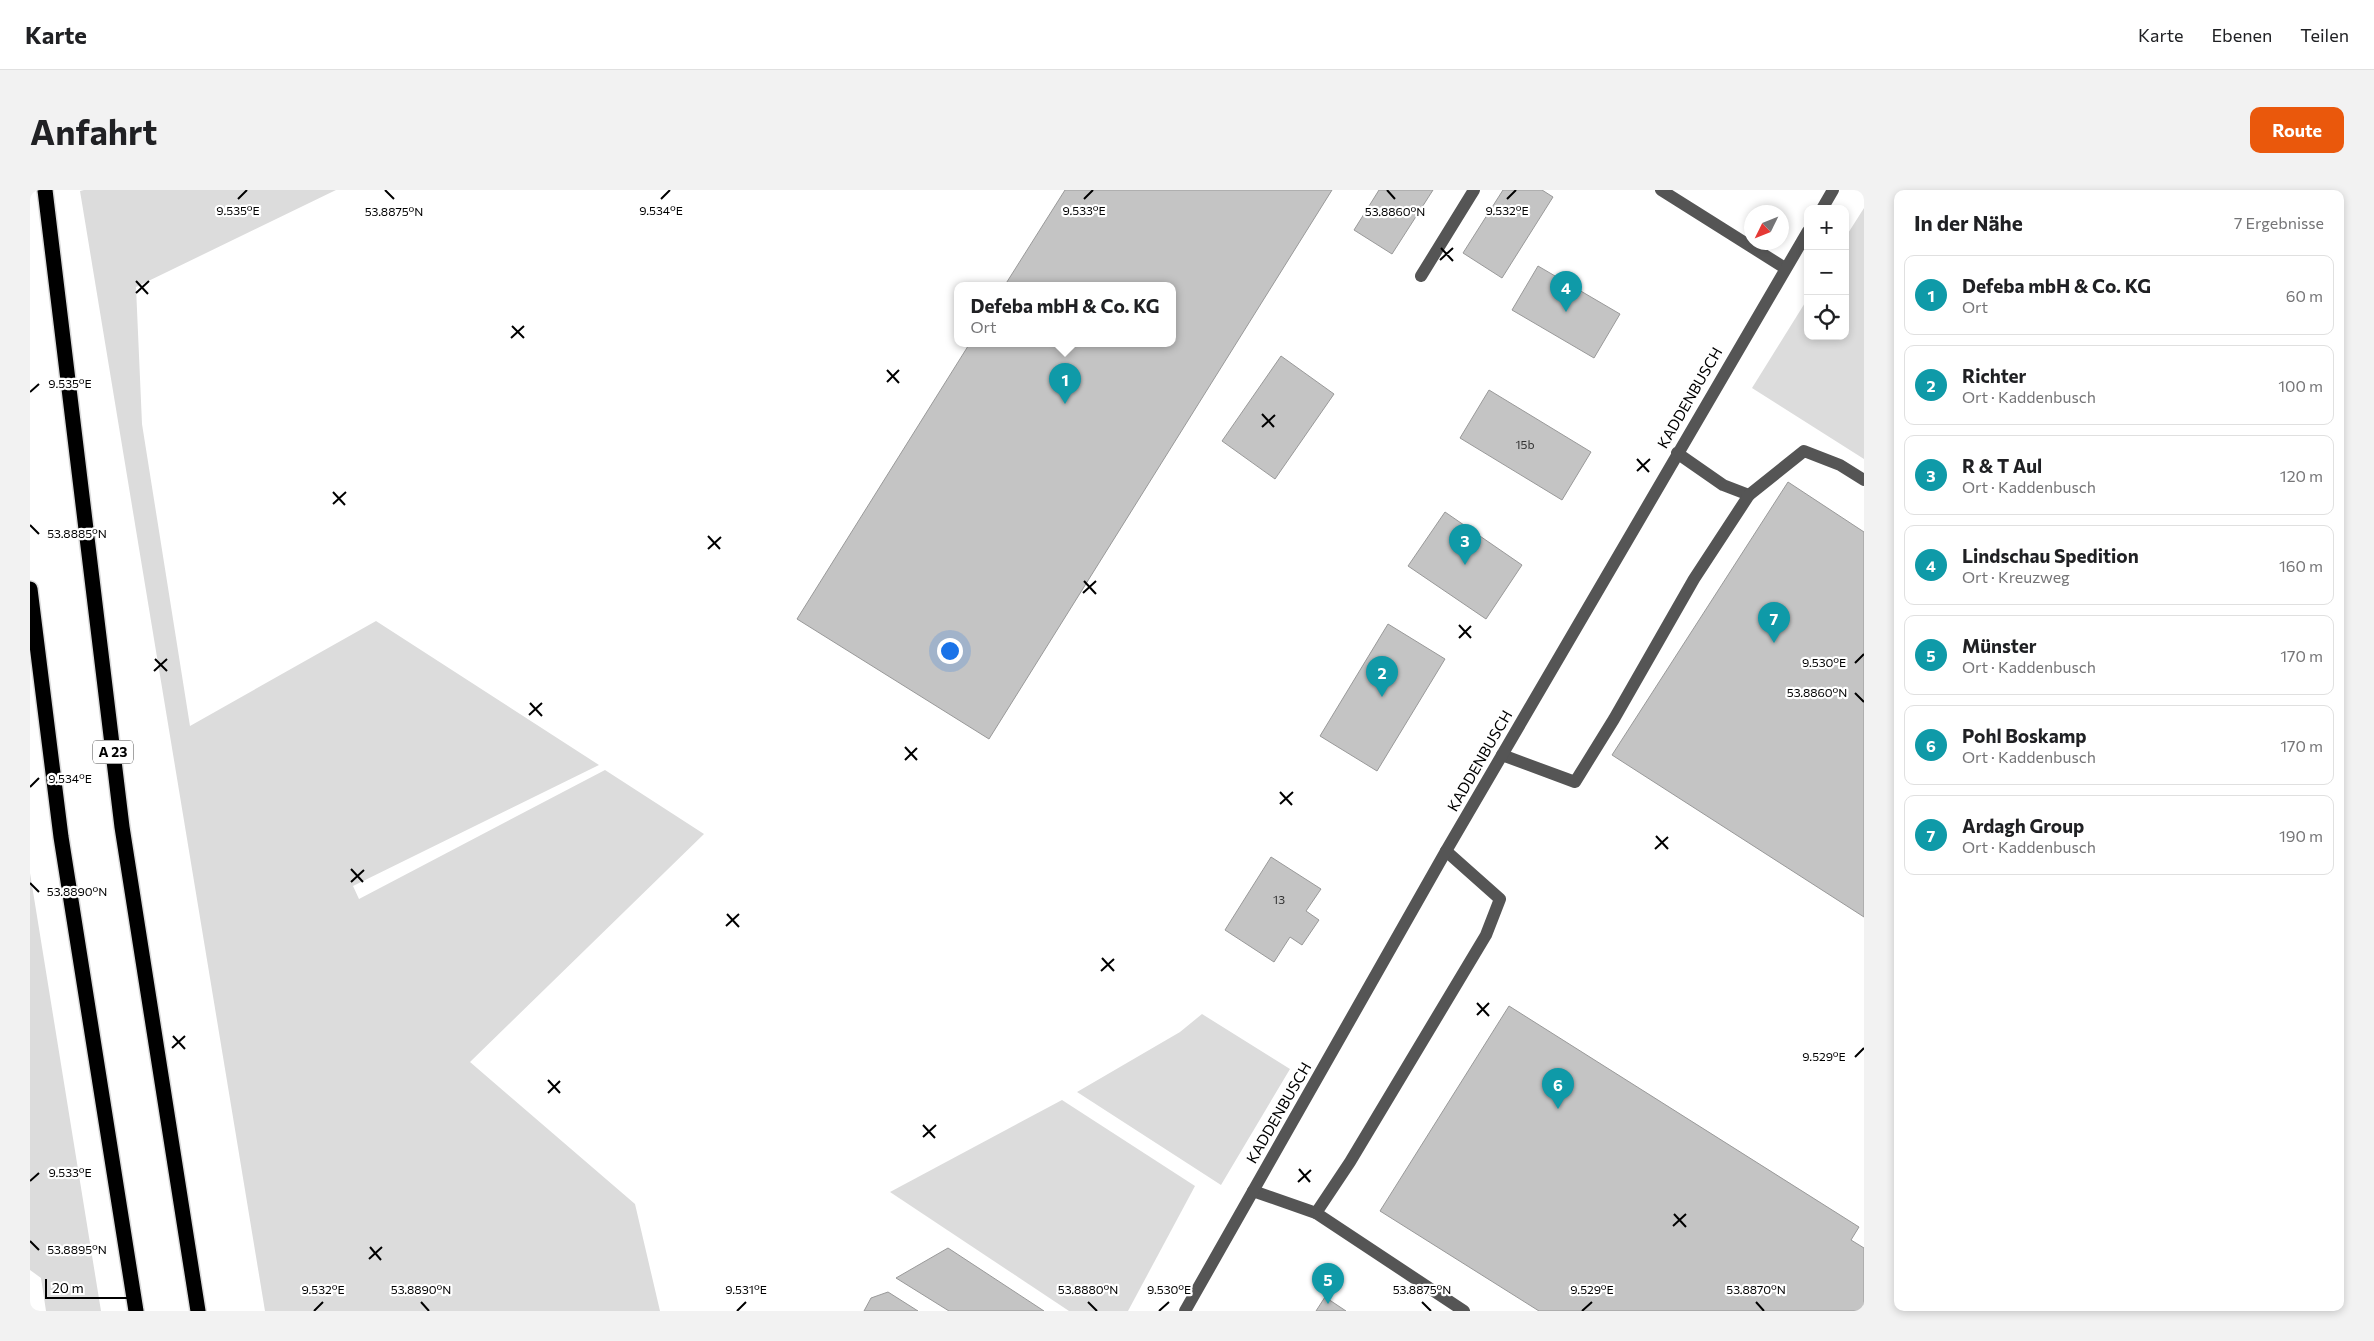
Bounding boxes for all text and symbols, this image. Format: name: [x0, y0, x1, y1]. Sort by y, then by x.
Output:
text: Karte: [25, 20, 87, 49]
text: Karte: [2138, 24, 2183, 46]
text: Ebenen: [2211, 24, 2272, 46]
text: Teilen: [2300, 24, 2349, 46]
button: Route: [2250, 107, 2344, 153]
text: Anfahrt: [30, 109, 157, 152]
text: 9.535°E: [216, 203, 260, 217]
text: 9.534°E: [639, 203, 683, 217]
text: 9.533°E: [1062, 203, 1106, 217]
text: 9.532°E: [1485, 203, 1529, 217]
text: 53.8875°N: [365, 204, 423, 218]
text: 53.8860°N: [1365, 204, 1425, 218]
north arrow: [1744, 205, 1789, 250]
map controls: [1804, 205, 1849, 340]
button: +: [1804, 205, 1849, 250]
text: In der Nähe: [1914, 210, 2023, 235]
text: 7 Ergebnisse: [2234, 213, 2324, 232]
button: −: [1804, 250, 1849, 295]
pin: 4: [1550, 271, 1582, 312]
text: Defeba mbH & Co. KG: [1962, 274, 2151, 297]
popup: [954, 282, 1176, 347]
text: 1: [1927, 286, 1935, 305]
text: 60 m: [2286, 286, 2323, 305]
text: Defeba mbH & Co. KG: [970, 294, 1160, 317]
button: locate: [1804, 295, 1849, 340]
text: Ort: [1962, 297, 1988, 316]
text: Ort: [970, 317, 996, 336]
street label: KADDENBUSCH: [1653, 344, 1725, 451]
pin: 1: [1049, 363, 1081, 404]
text: Richter: [1962, 364, 2026, 387]
text: 9.535°E: [48, 376, 92, 390]
text: 2: [1926, 376, 1936, 395]
text: 100 m: [2278, 376, 2323, 395]
text: Ort · Kaddenbusch: [1962, 387, 2096, 406]
house number: 15b: [1515, 437, 1535, 451]
text: R & T Aul: [1962, 454, 2042, 477]
text: 3: [1926, 466, 1936, 485]
text: 120 m: [2280, 466, 2323, 485]
text: Ort · Kaddenbusch: [1962, 477, 2096, 496]
pin: 3: [1449, 524, 1481, 565]
text: 53.8885°N: [47, 526, 107, 540]
text: Lindschau Spedition: [1962, 544, 2139, 567]
text: 4: [1926, 556, 1936, 575]
text: 160 m: [2279, 556, 2323, 575]
text: Ort · Kreuzweg: [1962, 567, 2070, 586]
pin: 7: [1758, 602, 1790, 643]
text: Münster: [1962, 634, 2037, 657]
your location: [937, 638, 963, 664]
text: 5: [1926, 646, 1936, 665]
text: 170 m: [2280, 646, 2323, 665]
text: 9.530°E: [1802, 655, 1846, 669]
pin: 2: [1366, 656, 1398, 697]
text: Ort · Kaddenbusch: [1962, 657, 2096, 676]
text: 53.8860°N: [1787, 685, 1847, 699]
street label: KADDENBUSCH: [1443, 707, 1515, 814]
text: Pohl Boskamp: [1962, 724, 2087, 747]
text: 6: [1926, 736, 1936, 755]
text: 170 m: [2280, 736, 2323, 755]
road number: A 23: [93, 740, 133, 764]
text: Ort · Kaddenbusch: [1962, 747, 2096, 766]
text: 9.534°E: [48, 771, 92, 785]
text: Ardagh Group: [1962, 814, 2084, 837]
text: 7: [1927, 826, 1935, 845]
text: 190 m: [2279, 826, 2323, 845]
text: Ort · Kaddenbusch: [1962, 837, 2096, 856]
text: 53.8890°N: [47, 884, 107, 898]
house number: 13: [1273, 892, 1285, 906]
text: 9.529°E: [1802, 1049, 1846, 1063]
street label: KADDENBUSCH: [1242, 1059, 1314, 1166]
pin: 6: [1542, 1068, 1574, 1109]
text: 9.533°E: [48, 1165, 92, 1179]
text: 53.8895°N: [47, 1242, 107, 1256]
pin: 5: [1312, 1263, 1344, 1304]
scale bar: [45, 1276, 132, 1299]
text: 20 m: [52, 1279, 84, 1296]
text: 9.532°E: [301, 1282, 345, 1296]
text: 53.8890°N: [391, 1282, 451, 1296]
text: 9.531°E: [725, 1282, 767, 1296]
text: 53.8880°N: [1058, 1282, 1118, 1296]
text: 9.530°E: [1147, 1282, 1191, 1296]
text: 53.8875°N: [1393, 1282, 1451, 1296]
text: 9.529°E: [1570, 1282, 1614, 1296]
text: 53.8870°N: [1726, 1282, 1786, 1296]

